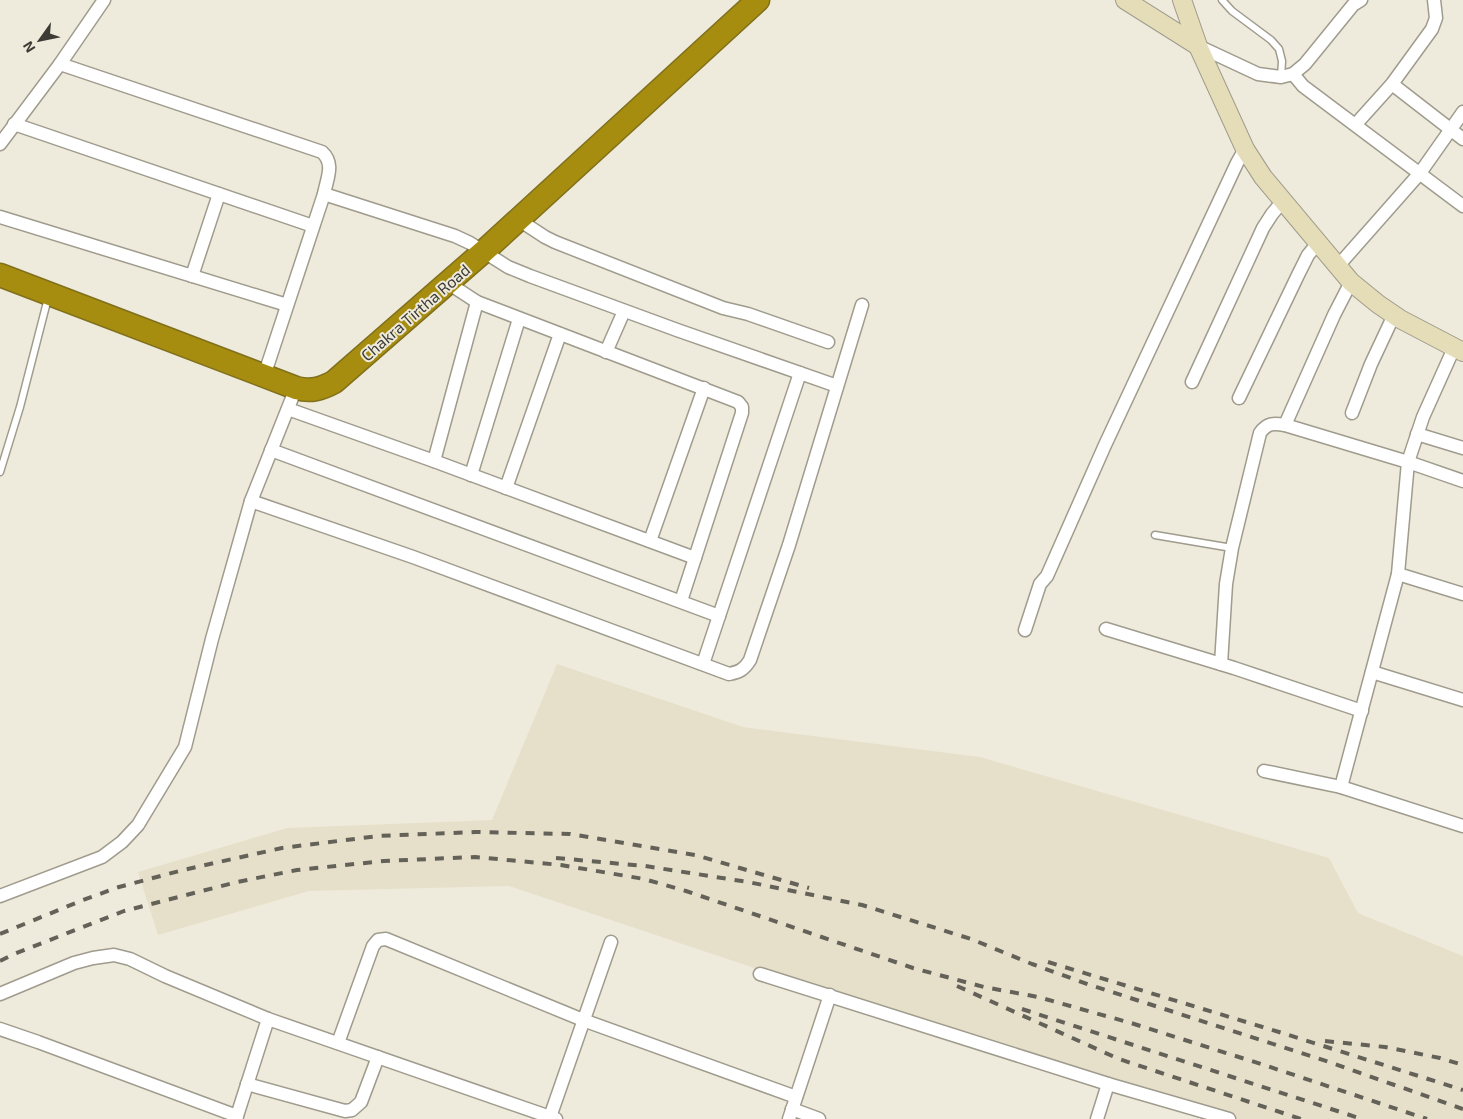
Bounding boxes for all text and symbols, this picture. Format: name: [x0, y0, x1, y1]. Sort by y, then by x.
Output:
north arrow: [15, 15, 65, 65]
text: N: [19, 38, 39, 56]
street label: Chakra Tirtha Road: [357, 260, 473, 364]

